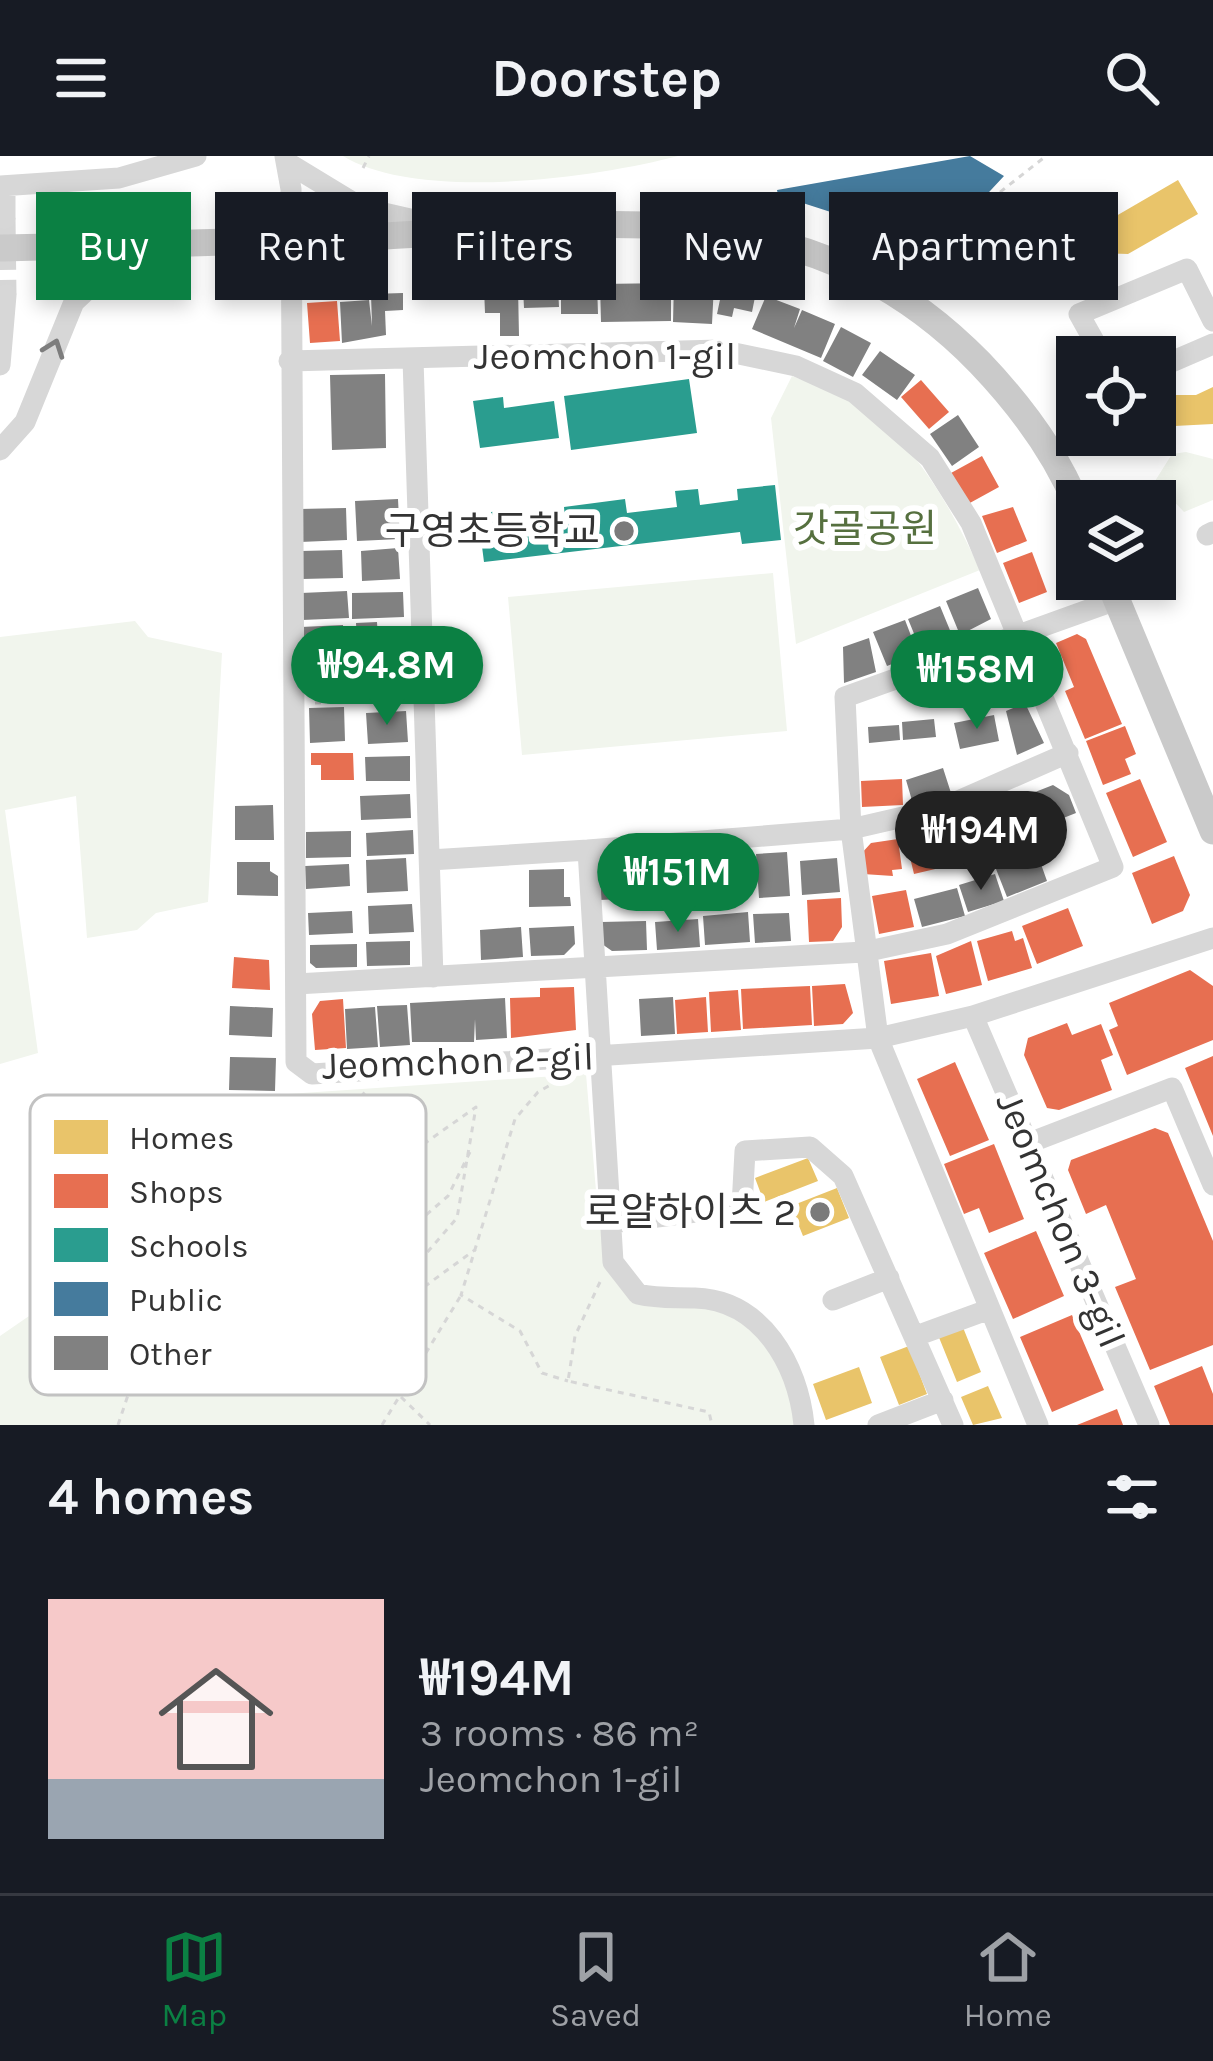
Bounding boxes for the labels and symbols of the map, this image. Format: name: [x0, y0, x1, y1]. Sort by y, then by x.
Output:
street label: Jeomchon 1-gil: [474, 333, 736, 379]
one-way arrow: [40, 339, 64, 360]
park label: 갓골공원: [793, 506, 937, 552]
place label: 구영초등학교: [385, 508, 600, 554]
marker: 구영초등학교: [611, 518, 637, 544]
pin: ₩94.8M: [289, 626, 485, 728]
pin: ₩158M: [893, 630, 1061, 732]
pin: ₩194M: [897, 791, 1065, 893]
pin: ₩151M: [594, 833, 762, 935]
street label: Jeomchon 2-gil: [321, 1033, 595, 1089]
street label: Jeomchon 3-gil: [987, 1086, 1135, 1354]
legend: [30, 1095, 426, 1395]
text: Homes: [129, 1119, 234, 1157]
text: Shops: [129, 1173, 224, 1211]
place label: 로얄하이츠 2: [585, 1189, 796, 1235]
marker: 로얄하이츠 2: [807, 1199, 833, 1225]
text: Schools: [129, 1227, 249, 1265]
text: Public: [129, 1281, 223, 1319]
text: Other: [129, 1335, 212, 1373]

